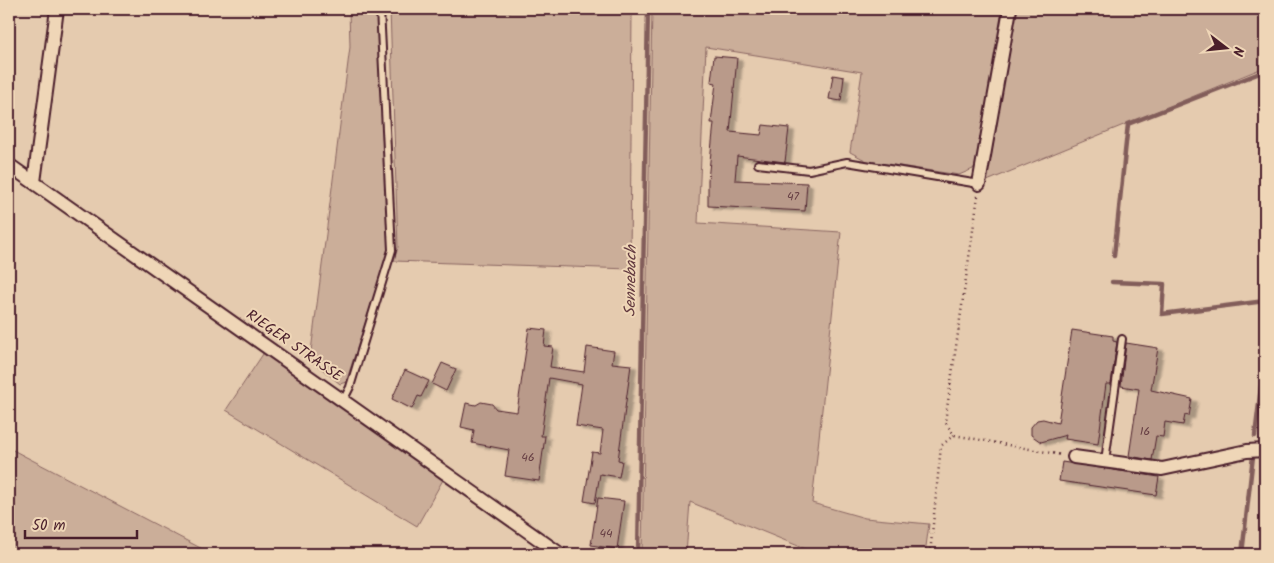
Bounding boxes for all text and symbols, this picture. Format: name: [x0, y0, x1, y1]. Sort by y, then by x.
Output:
north arrow: [1202, 22, 1252, 72]
text: N: [1226, 44, 1249, 59]
house number: 47: [787, 187, 800, 206]
water label: Sennebach: [618, 244, 644, 317]
street label: RIEGER STRASSE: [241, 304, 348, 389]
house number: 16: [1140, 422, 1150, 441]
house number: 46: [521, 448, 535, 467]
scale bar: [25, 508, 138, 540]
text: 50 m: [32, 514, 66, 538]
house number: 44: [599, 524, 613, 543]

